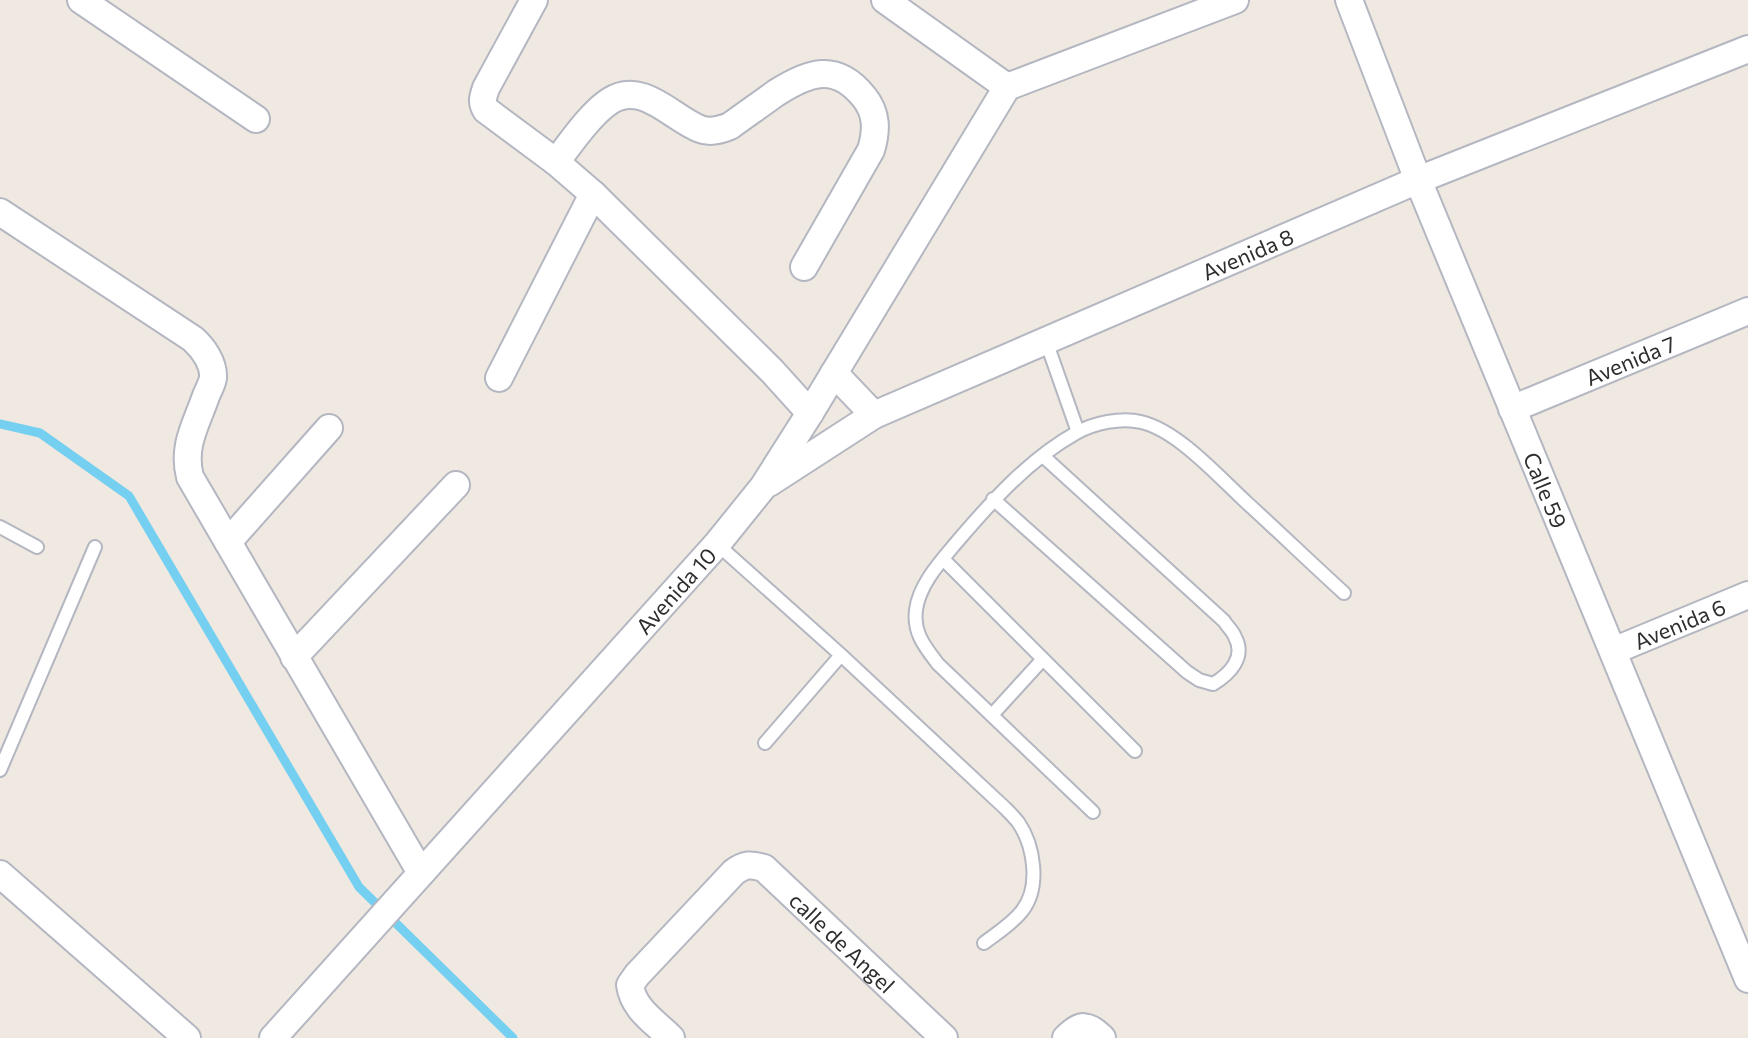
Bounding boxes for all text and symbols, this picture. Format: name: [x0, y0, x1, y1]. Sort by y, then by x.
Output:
street label: Avenida 8: [1198, 222, 1297, 285]
street label: Avenida 7: [1581, 329, 1679, 391]
street label: Calle 59: [1518, 448, 1574, 532]
street label: Avenida 10: [629, 541, 721, 639]
street label: Avenida 6: [1630, 592, 1729, 654]
street label: calle de Angel: [784, 886, 901, 998]

